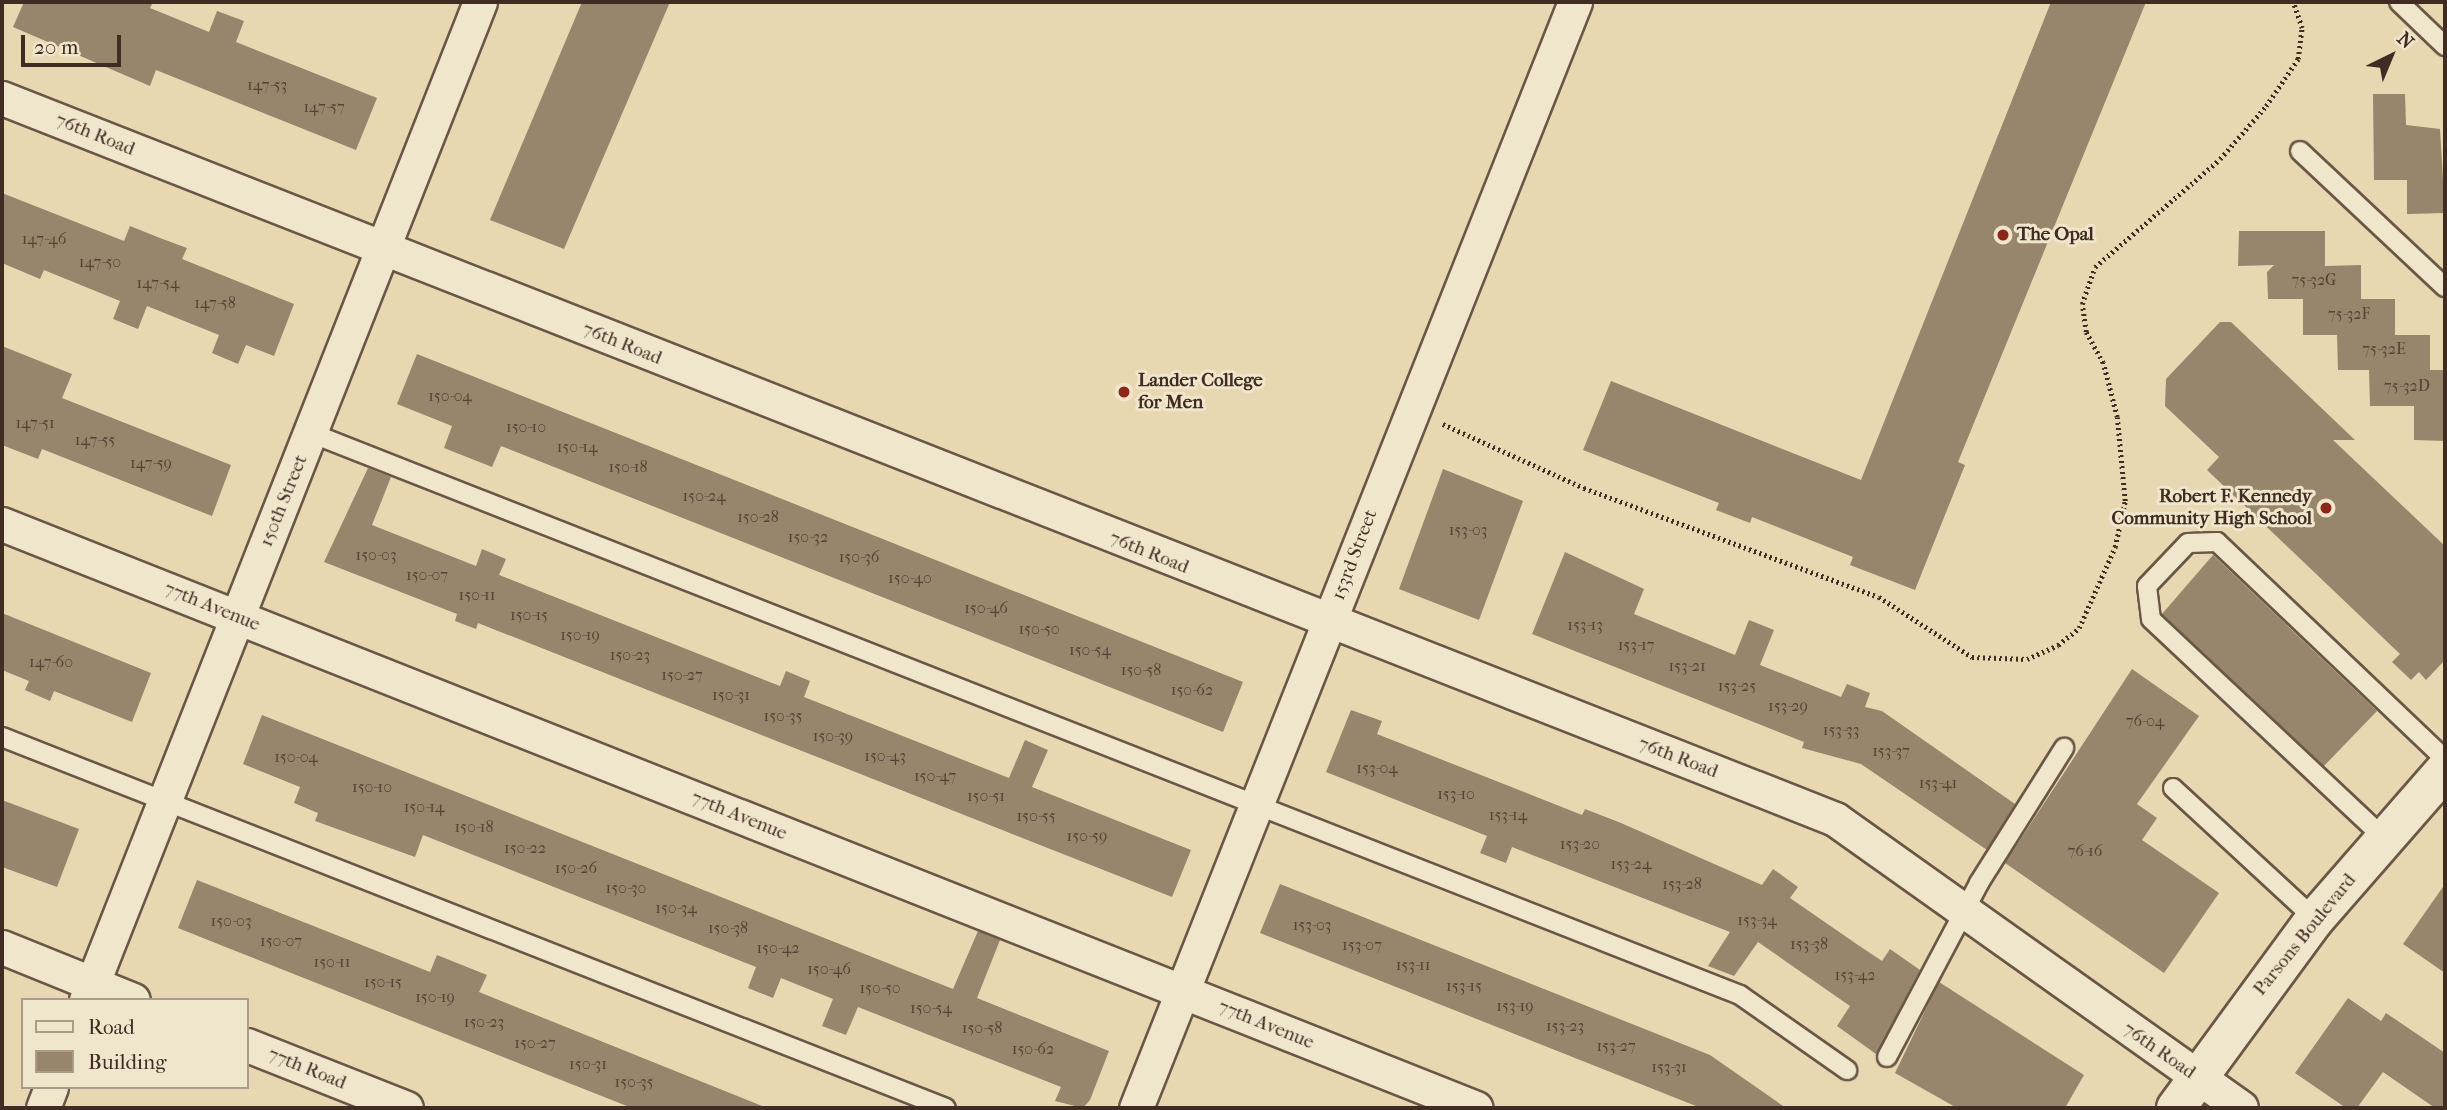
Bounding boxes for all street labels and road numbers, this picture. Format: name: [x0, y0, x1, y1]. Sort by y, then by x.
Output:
street label: 76th Road: [52, 109, 138, 161]
street label: 76th Road: [579, 318, 665, 370]
street label: 150th Street: [255, 452, 313, 550]
street label: 153rd Street: [1327, 507, 1383, 603]
street label: 76th Road: [1106, 527, 1192, 579]
street label: 77th Avenue: [161, 577, 263, 637]
street label: 76th Road: [1635, 732, 1721, 784]
street label: 77th Avenue: [688, 786, 790, 846]
street label: Parsons Boulevard: [2249, 870, 2361, 1000]
street label: 77th Avenue: [1215, 995, 1317, 1055]
street label: 76th Road: [2118, 1018, 2200, 1084]
street label: 77th Road: [265, 1043, 349, 1095]

